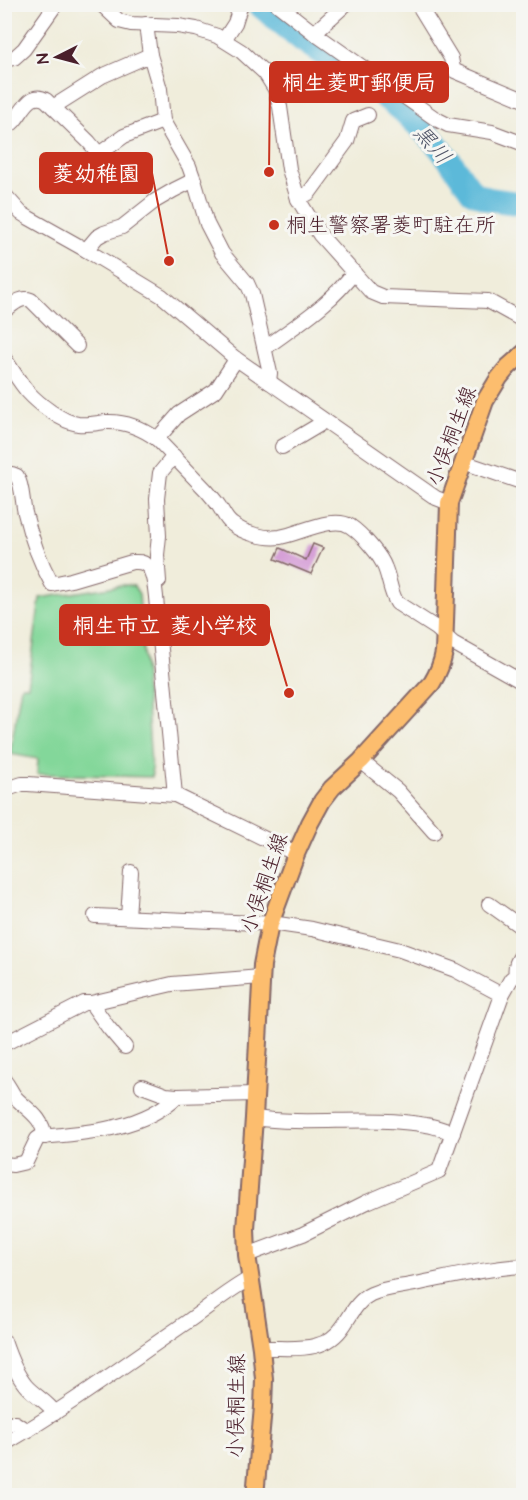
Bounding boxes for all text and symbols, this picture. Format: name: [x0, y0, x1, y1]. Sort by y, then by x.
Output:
north arrow: [27, 27, 87, 87]
text: N: [32, 52, 55, 65]
callout: 桐生菱町郵便局: [270, 62, 448, 102]
text: 桐生菱町郵便局: [282, 68, 436, 99]
water label: 黒川: [406, 118, 458, 172]
callout: 菱幼稚園: [40, 153, 152, 193]
text: 菱幼稚園: [52, 159, 140, 190]
place label: 桐生警察署菱町駐在所: [286, 211, 496, 240]
marker: 桐生警察署菱町駐在所: [267, 218, 281, 232]
street label: 小俣桐生線: [419, 382, 484, 490]
callout: 桐生市立 菱小学校: [60, 605, 269, 645]
text: 桐生市立 菱小学校: [73, 611, 257, 642]
street label: 小俣桐生線: [234, 829, 295, 938]
street label: 小俣桐生線: [221, 1353, 252, 1459]

